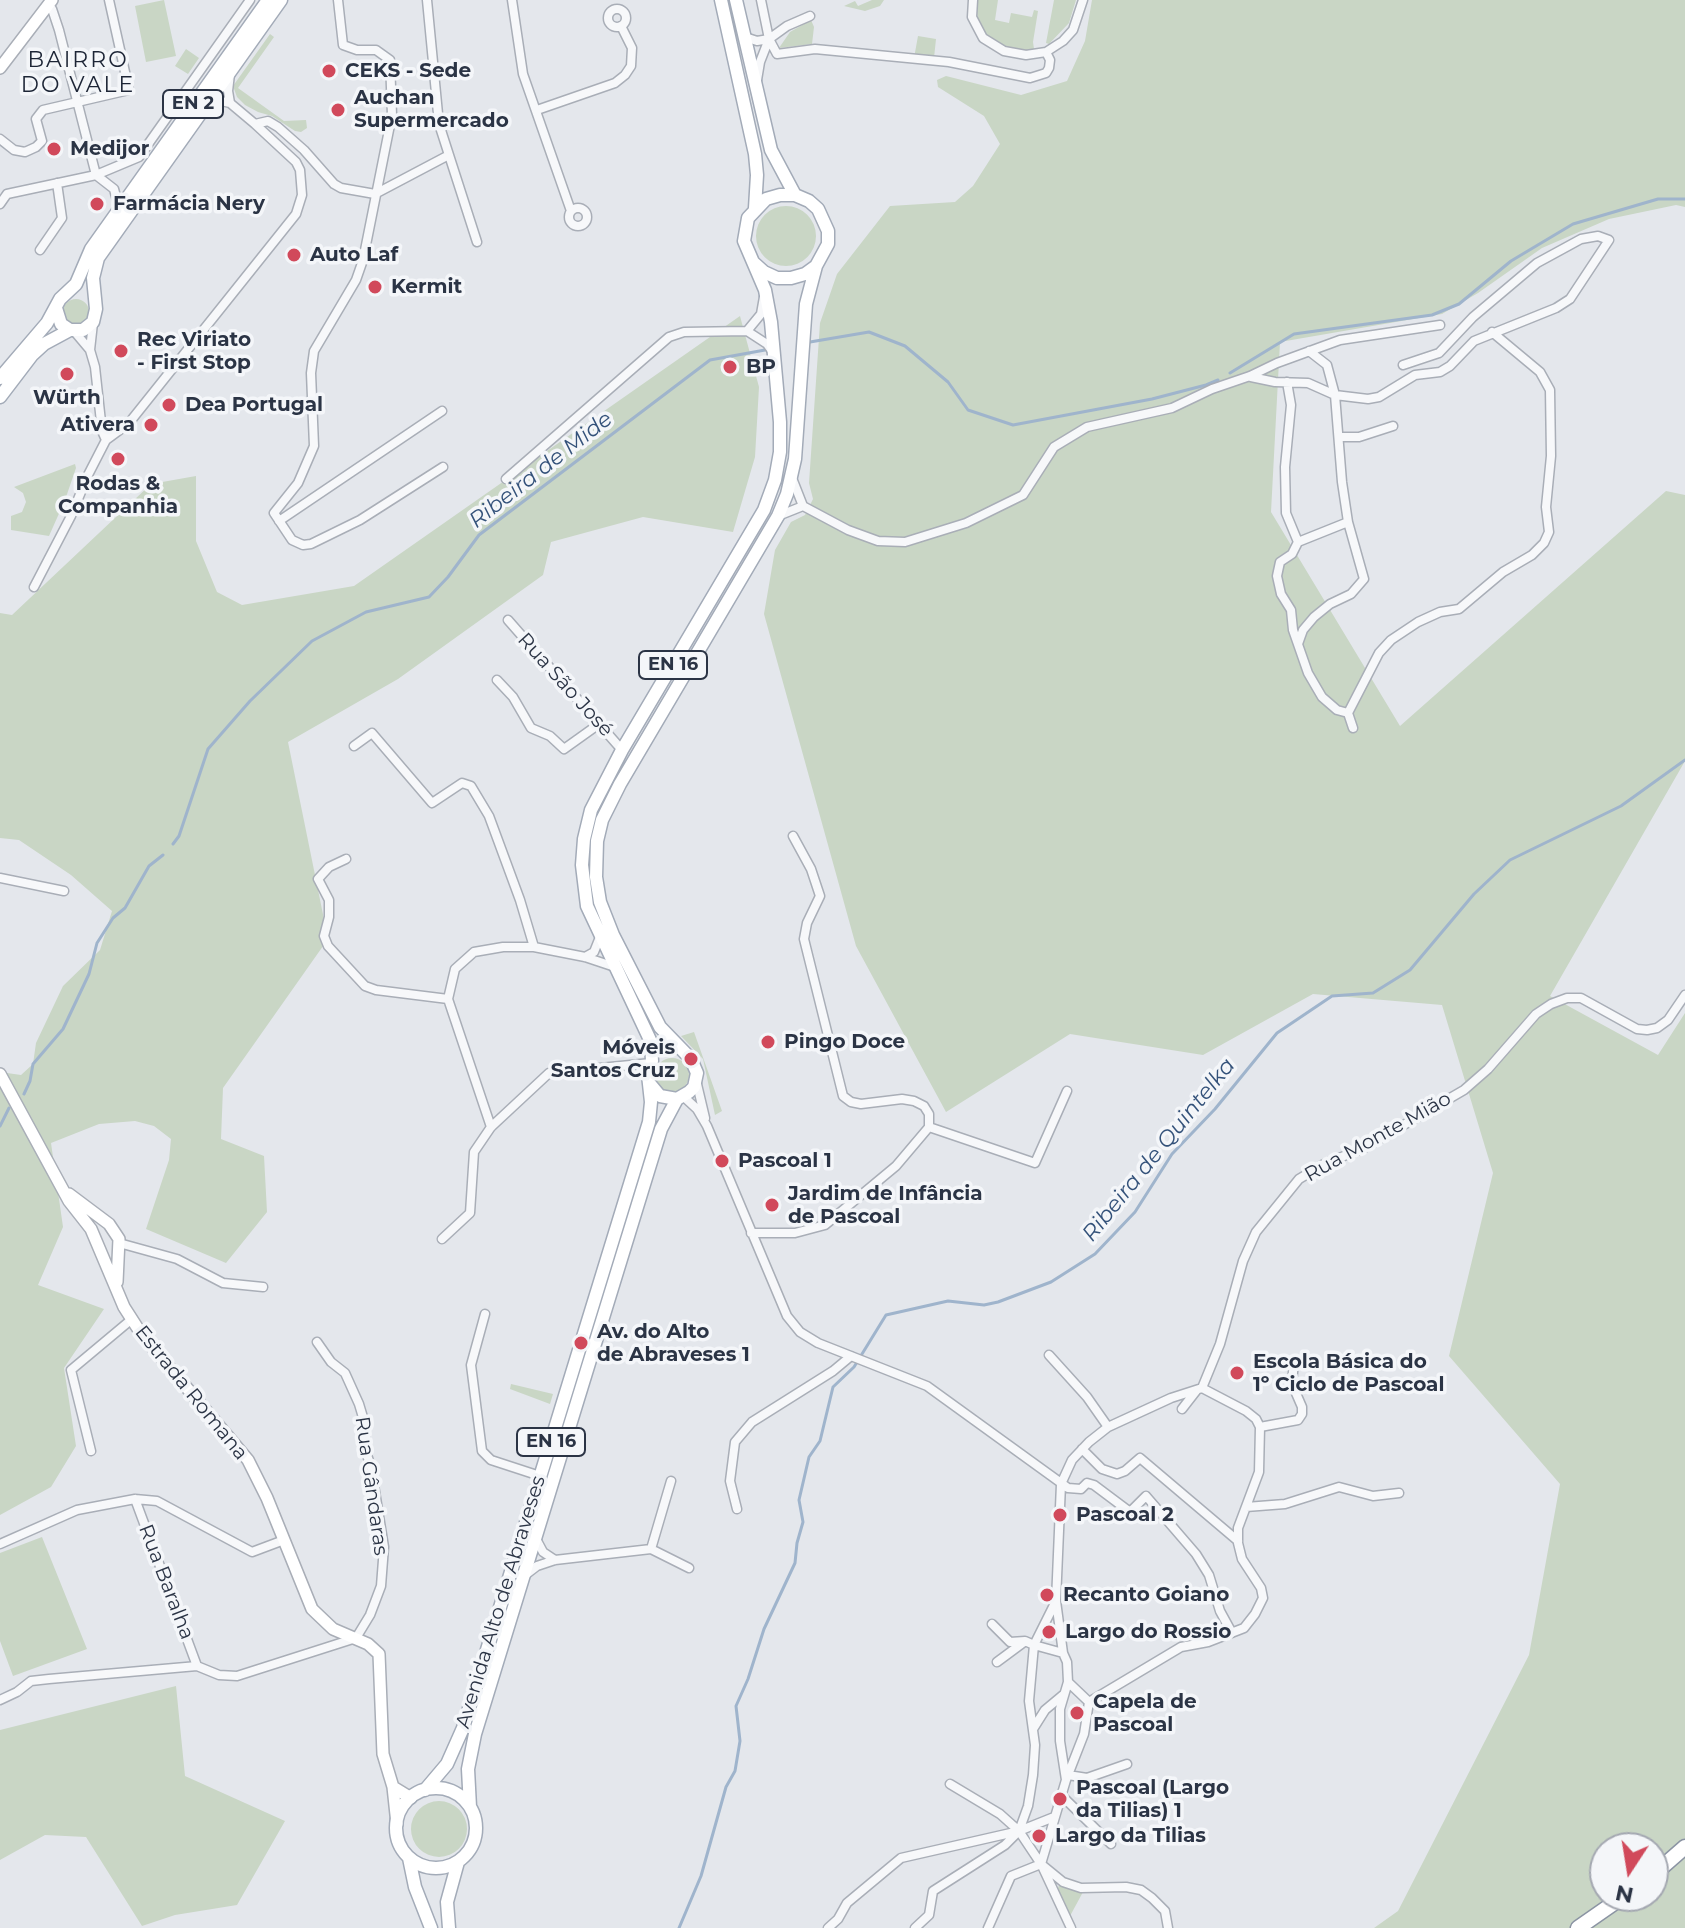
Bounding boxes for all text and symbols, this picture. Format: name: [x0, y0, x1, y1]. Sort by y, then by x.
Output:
district label: BAIRRO DO VALE: [21, 48, 135, 100]
place label: CEKS - Sede: [345, 59, 471, 83]
marker: CEKS - Sede: [320, 62, 338, 80]
place label: Auchan Supermercado: [354, 86, 509, 133]
road number: EN 2: [163, 90, 223, 118]
marker: Auchan Supermercado: [329, 101, 347, 119]
place label: Medijor: [70, 137, 149, 161]
marker: Medijor: [45, 140, 63, 158]
place label: Farmácia Nery: [113, 192, 265, 216]
marker: Farmácia Nery: [88, 195, 106, 213]
place label: Auto Laf: [310, 243, 398, 267]
marker: Auto Laf: [285, 246, 303, 264]
place label: Kermit: [391, 275, 462, 299]
marker: Kermit: [366, 278, 384, 296]
place label: Rec Viriato - First Stop: [137, 328, 251, 375]
marker: Rec Viriato - First Stop: [112, 342, 130, 360]
place label: BP: [746, 355, 776, 379]
marker: BP: [721, 358, 739, 376]
marker: Würth: [58, 365, 76, 383]
place label: Würth: [33, 386, 101, 410]
place label: Dea Portugal: [185, 393, 323, 417]
marker: Dea Portugal: [160, 396, 178, 414]
water label: Ribeira de Mide: [464, 406, 618, 534]
place label: Ativera: [61, 413, 135, 437]
marker: Ativera: [142, 416, 160, 434]
marker: Rodas & Companhia: [109, 450, 127, 468]
place label: Rodas & Companhia: [58, 472, 178, 519]
street label: Rua São José: [512, 628, 618, 742]
road number: EN 16: [639, 651, 707, 679]
place label: Pingo Doce: [784, 1030, 905, 1054]
marker: Pingo Doce: [759, 1033, 777, 1051]
place label: Móveis Santos Cruz: [551, 1036, 675, 1083]
marker: Móveis Santos Cruz: [682, 1050, 700, 1068]
water label: Ribeira de Quintelka: [1077, 1053, 1241, 1247]
street label: Rua Monte Mião: [1300, 1087, 1456, 1187]
place label: Pascoal 1: [738, 1149, 832, 1173]
marker: Pascoal 1: [713, 1152, 731, 1170]
place label: Jardim de Infância de Pascoal: [788, 1182, 982, 1229]
marker: Jardim de Infância de Pascoal: [763, 1196, 781, 1214]
place label: Av. do Alto de Abraveses 1: [597, 1320, 750, 1367]
street label: Estrada Romana: [129, 1321, 253, 1465]
marker: Av. do Alto de Abraveses 1: [572, 1334, 590, 1352]
place label: Escola Básica do 1º Ciclo de Pascoal: [1253, 1350, 1444, 1397]
marker: Escola Básica do 1º Ciclo de Pascoal: [1228, 1364, 1246, 1382]
street label: Rua Gândaras: [349, 1415, 393, 1557]
road number: EN 16: [517, 1428, 585, 1456]
street label: Avenida Alto de Abraveses: [451, 1473, 551, 1731]
place label: Pascoal 2: [1076, 1503, 1174, 1527]
marker: Pascoal 2: [1051, 1506, 1069, 1524]
street label: Rua Baralha: [133, 1521, 199, 1643]
place label: Recanto Goiano: [1063, 1583, 1229, 1607]
marker: Recanto Goiano: [1038, 1586, 1056, 1604]
place label: Largo do Rossio: [1065, 1620, 1231, 1644]
marker: Largo do Rossio: [1040, 1623, 1058, 1641]
place label: Capela de Pascoal: [1093, 1690, 1197, 1737]
marker: Capela de Pascoal: [1068, 1704, 1086, 1722]
place label: Pascoal (Largo da Tilias) 1: [1076, 1776, 1229, 1823]
marker: Pascoal (Largo da Tilias) 1: [1051, 1790, 1069, 1808]
place label: Largo da Tilias: [1055, 1824, 1206, 1848]
marker: Largo da Tilias: [1030, 1827, 1048, 1845]
north arrow: [1589, 1832, 1669, 1912]
text: N: [1613, 1879, 1636, 1909]

